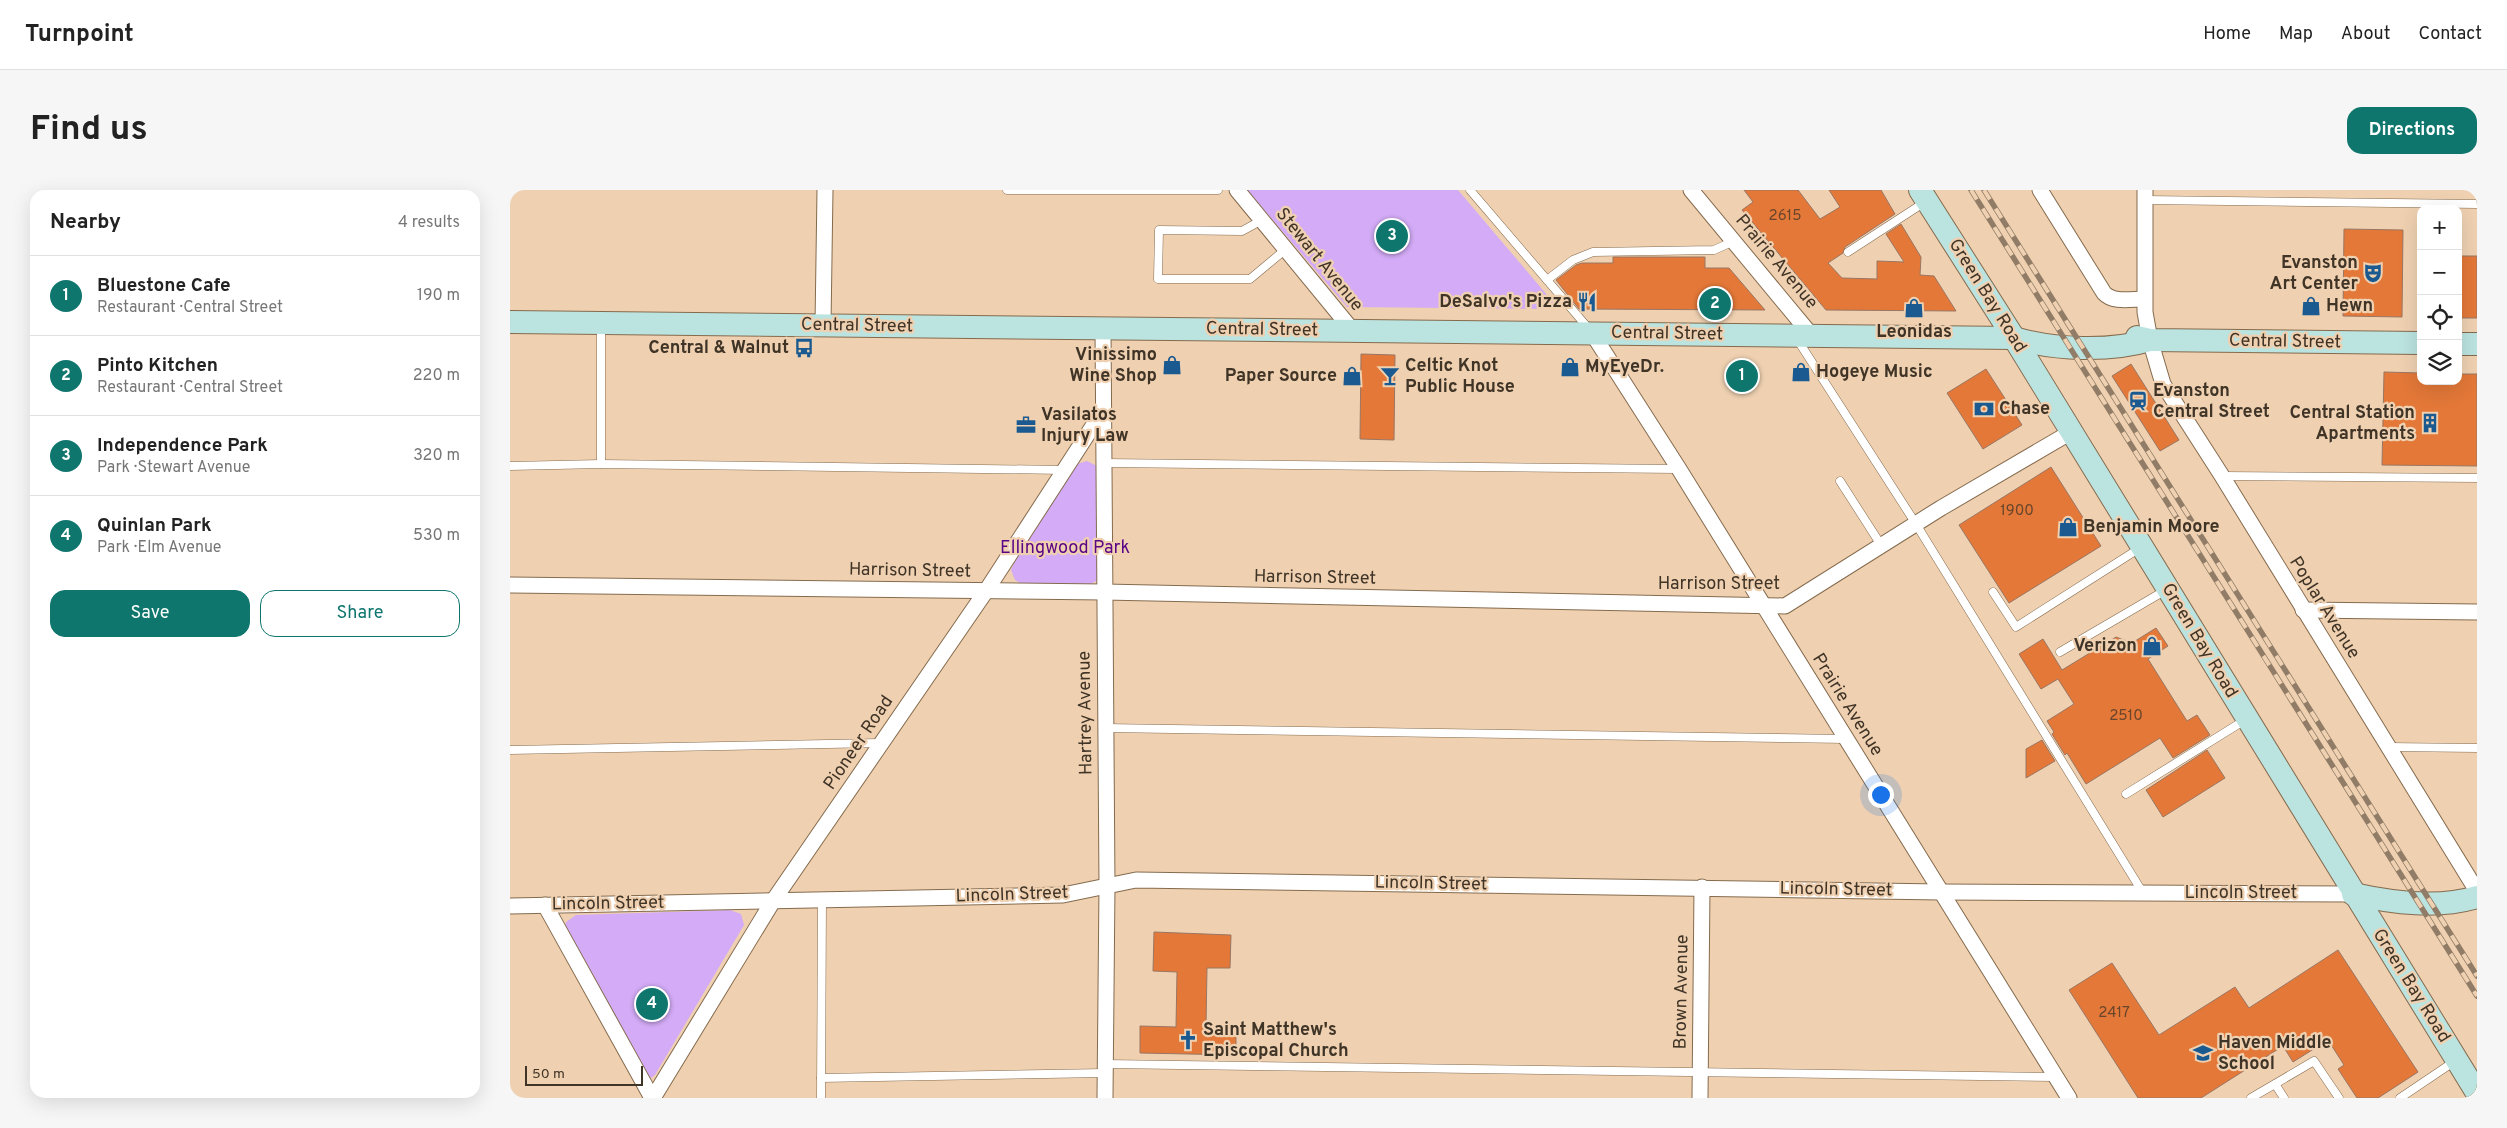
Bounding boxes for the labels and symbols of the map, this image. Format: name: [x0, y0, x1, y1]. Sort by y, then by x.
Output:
street label: Stewart Avenue: [1270, 203, 1368, 317]
house number: 2615: [1768, 207, 1802, 226]
street label: Prairie Avenue: [1730, 210, 1822, 314]
pin: 3: [1376, 217, 1408, 255]
street label: Green Bay Road: [1943, 235, 2031, 357]
place label: Evanston Art Center: [2269, 252, 2359, 296]
theatre icon: Evanston Art Center: [2362, 262, 2384, 284]
pin: 2: [1699, 285, 1731, 323]
place label: DeSalvo's Pizza: [1439, 291, 1572, 314]
restaurant icon: DeSalvo's Pizza: [1576, 291, 1598, 313]
shop icon: Hewn: [2300, 295, 2322, 317]
place label: Hewn: [2326, 295, 2373, 318]
shop icon: Leonidas: [1903, 297, 1925, 319]
street label: Central Street: [801, 314, 913, 338]
street label: Central Street: [1206, 318, 1318, 342]
place label: Leonidas: [1876, 321, 1952, 344]
street label: Central Street: [1611, 322, 1723, 346]
street label: Central Street: [2229, 330, 2341, 354]
place label: Central & Walnut: [648, 337, 789, 360]
bus stop icon: Central & Walnut: [793, 337, 815, 359]
place label: Vinissimo Wine Shop: [1069, 344, 1157, 388]
shop icon: Vinissimo Wine Shop: [1161, 354, 1183, 376]
place label: Celtic Knot Public House: [1405, 355, 1515, 399]
shop icon: MyEyeDr.: [1559, 356, 1581, 378]
place label: MyEyeDr.: [1585, 356, 1664, 379]
pin: 1: [1726, 357, 1758, 395]
shop icon: Hogeye Music: [1790, 361, 1812, 383]
place label: Hogeye Music: [1816, 361, 1933, 384]
place label: Paper Source: [1225, 365, 1337, 388]
shop icon: Paper Source: [1341, 365, 1363, 387]
bar icon: Celtic Knot Public House: [1379, 365, 1401, 387]
place label: Evanston Central Street: [2153, 380, 2270, 424]
station icon: Evanston Central Street: [2127, 390, 2149, 412]
bank icon: Chase: [1973, 398, 1995, 420]
place label: Chase: [1999, 398, 2050, 421]
place label: Central Station Apartments: [2290, 402, 2415, 446]
place label: Vasilatos Injury Law: [1041, 404, 1129, 448]
building icon: Central Station Apartments: [2419, 412, 2441, 434]
office icon: Vasilatos Injury Law: [1015, 414, 1037, 436]
house number: 1900: [2000, 502, 2034, 521]
shop icon: Benjamin Moore: [2057, 516, 2079, 538]
place label: Benjamin Moore: [2083, 516, 2219, 539]
park label: Ellingwood Park: [1000, 537, 1130, 560]
street label: Poplar Avenue: [2283, 552, 2365, 664]
street label: Harrison Street: [849, 558, 971, 584]
street label: Harrison Street: [1254, 565, 1376, 591]
street label: Harrison Street: [1658, 573, 1780, 596]
street label: Green Bay Road: [2156, 579, 2242, 703]
place label: Verizon: [2073, 635, 2137, 658]
shop icon: Verizon: [2141, 635, 2163, 657]
street label: Prairie Avenue: [1806, 649, 1888, 761]
street label: Hartrey Avenue: [1073, 651, 1099, 775]
street label: Pioneer Road: [819, 691, 899, 795]
house number: 2510: [2109, 707, 2143, 726]
your location: [1868, 782, 1894, 808]
street label: Lincoln Street: [1374, 872, 1488, 896]
street label: Lincoln Street: [1779, 878, 1893, 902]
street label: Lincoln Street: [955, 882, 1069, 908]
street label: Lincoln Street: [2185, 882, 2297, 905]
street label: Lincoln Street: [551, 892, 665, 916]
street label: Green Bay Road: [2367, 925, 2455, 1047]
street label: Brown Avenue: [1669, 934, 1695, 1050]
pin: 4: [636, 985, 668, 1023]
house number: 2417: [2098, 1004, 2130, 1023]
place label: Saint Matthew's Episcopal Church: [1203, 1019, 1349, 1063]
church icon: Saint Matthew's Episcopal Church: [1177, 1029, 1199, 1051]
place label: Haven Middle School: [2218, 1032, 2332, 1076]
school or university icon: Haven Middle School: [2192, 1042, 2214, 1064]
scale bar: [525, 1063, 642, 1086]

